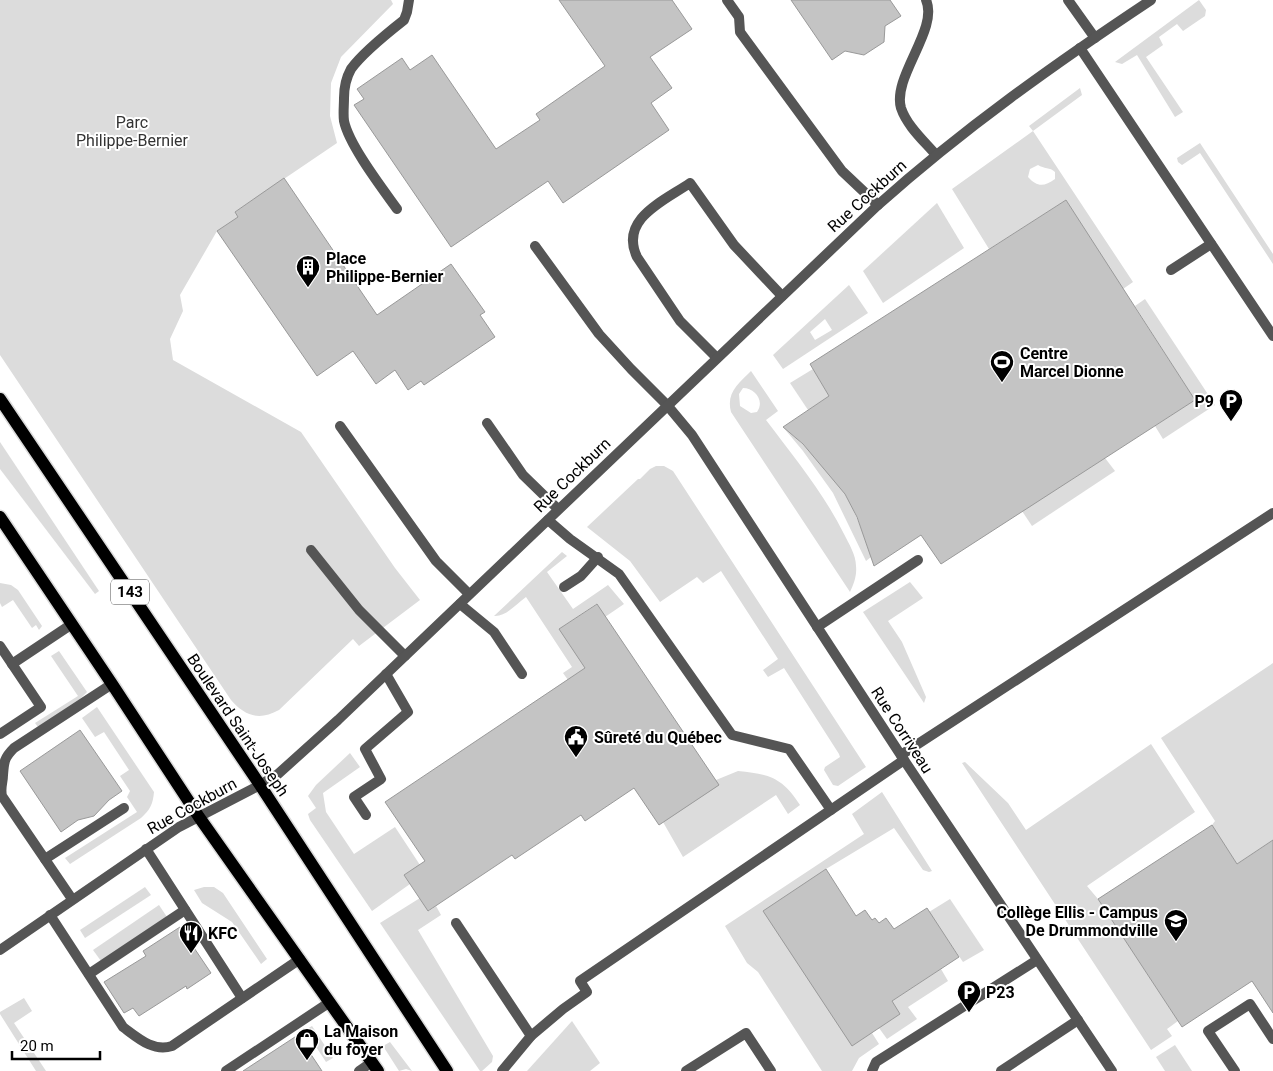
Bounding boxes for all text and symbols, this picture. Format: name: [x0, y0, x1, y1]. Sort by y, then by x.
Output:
park label: Parc Philippe-Bernier: [76, 113, 189, 150]
street label: Rue Cockburn: [824, 156, 910, 236]
place label: Place Philippe-Bernier: [326, 249, 443, 286]
building icon: Place Philippe-Bernier: [295, 254, 321, 288]
place label: Centre Marcel Dionne: [1020, 344, 1124, 381]
sports icon: Centre Marcel Dionne: [989, 349, 1015, 383]
parking icon: P9: [1218, 388, 1244, 422]
place label: P9: [1195, 392, 1214, 411]
street label: Rue Cockburn: [530, 434, 614, 516]
road number: 143: [111, 580, 149, 604]
street label: Boulevard Saint-Joseph: [183, 650, 293, 800]
street label: Rue Corriveau: [867, 683, 937, 777]
public building icon: Sûreté du Québec: [563, 724, 589, 758]
place label: Sûreté du Québec: [594, 728, 722, 747]
street label: Rue Cockburn: [144, 774, 240, 838]
place label: Collège Ellis - Campus De Drummondville: [996, 903, 1158, 940]
school or university icon: Collège Ellis - Campus De Drummondville: [1163, 908, 1189, 942]
restaurant icon: KFC: [178, 920, 204, 954]
place label: KFC: [208, 924, 237, 943]
parking icon: P23: [956, 979, 982, 1013]
place label: P23: [986, 983, 1015, 1002]
place label: La Maison du foyer: [324, 1022, 398, 1059]
shop icon: La Maison du foyer: [294, 1027, 320, 1061]
scale bar: [12, 1028, 100, 1060]
text: 20 m: [20, 1037, 54, 1055]

